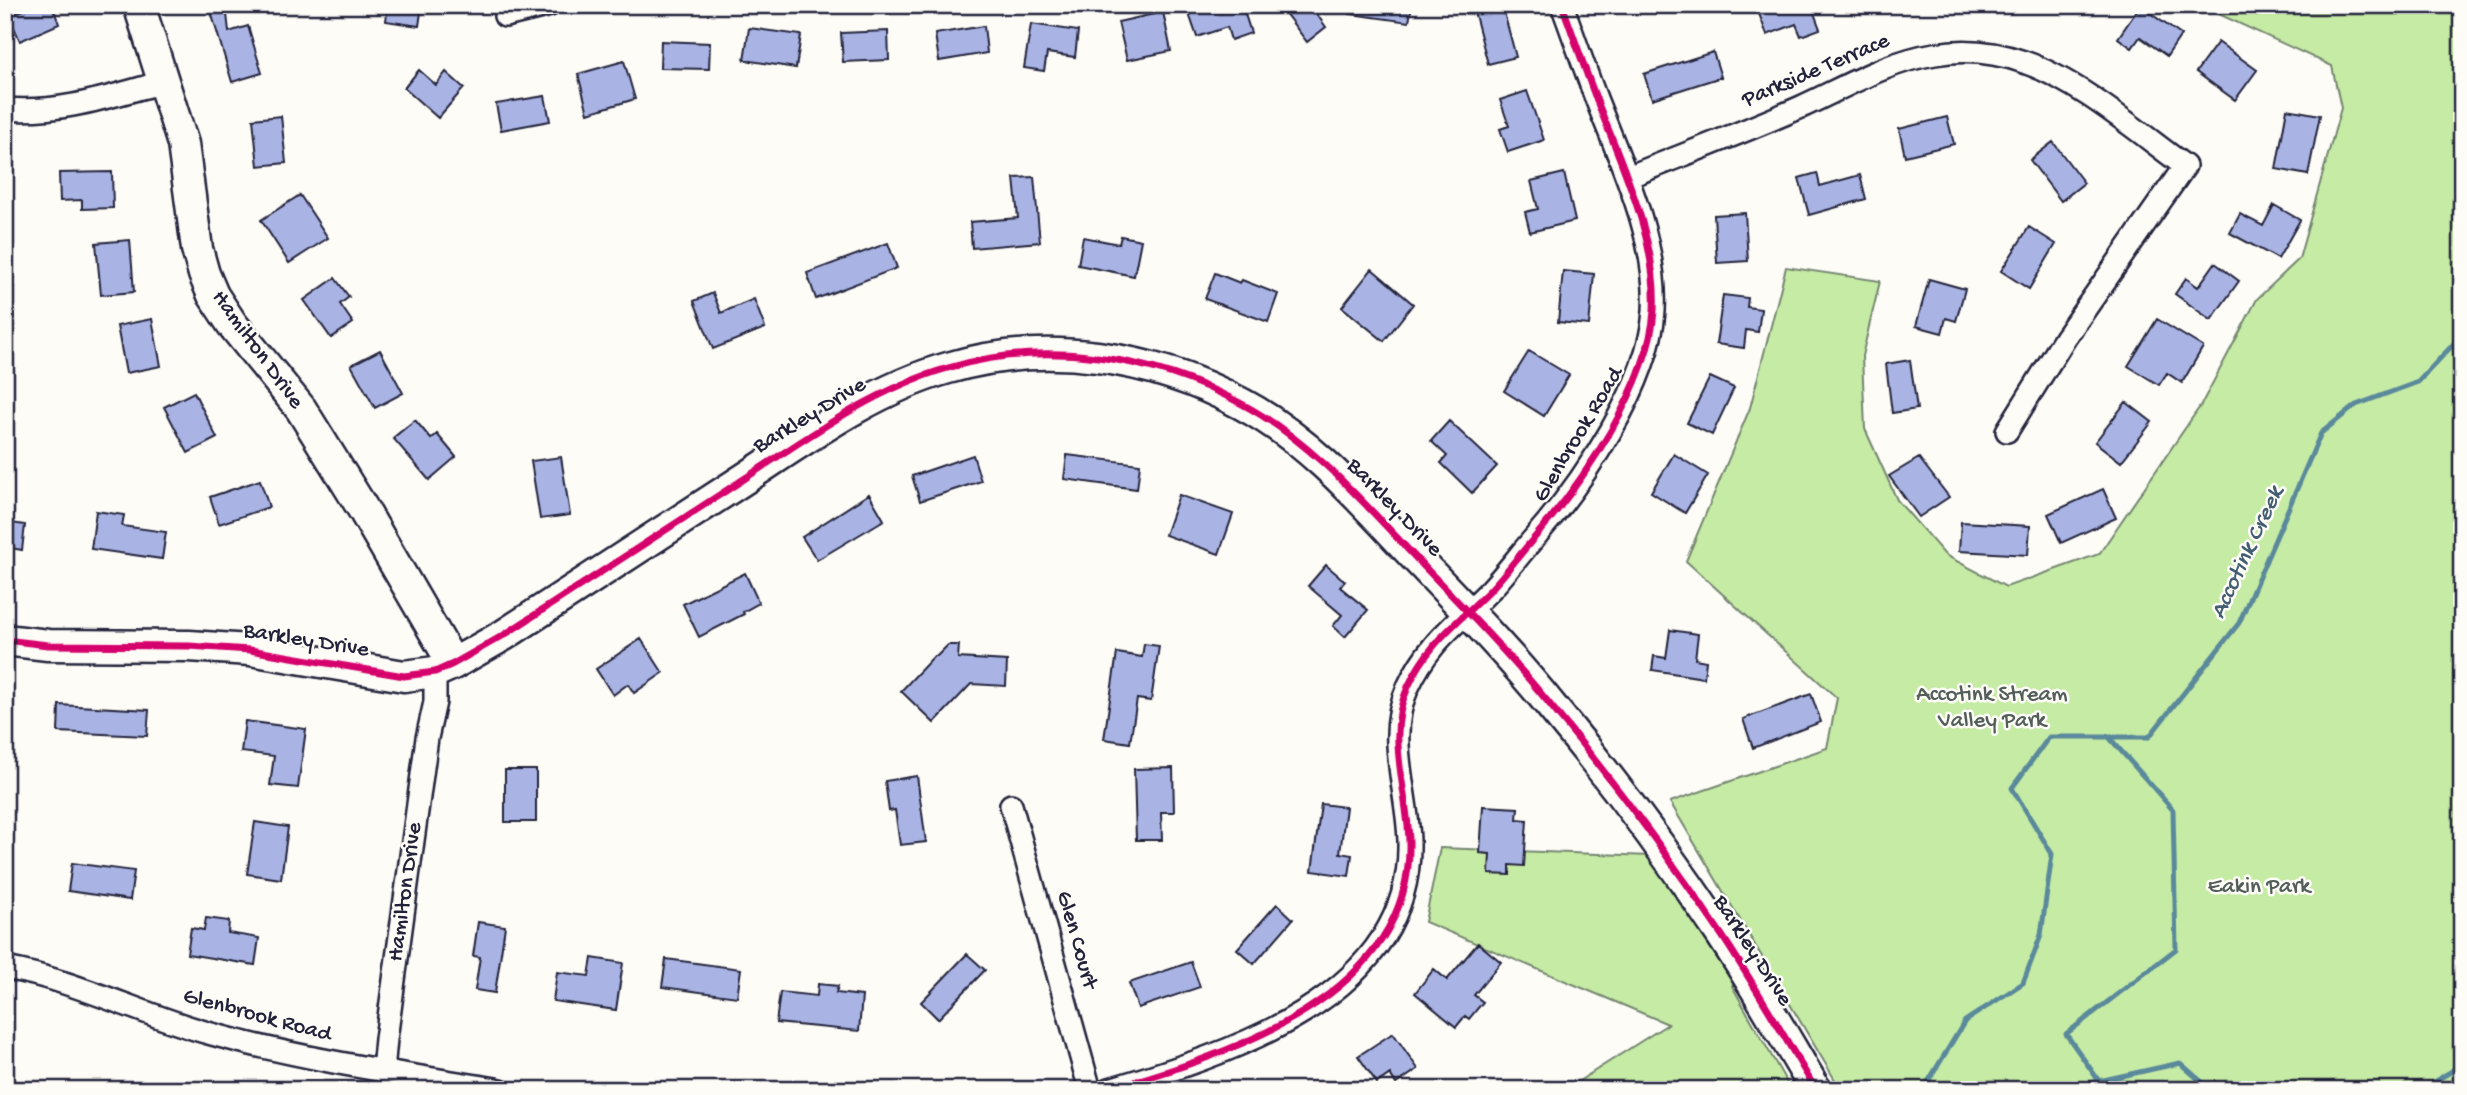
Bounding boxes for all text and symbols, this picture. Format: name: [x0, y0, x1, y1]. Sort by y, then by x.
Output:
street label: Parkside Terrace: [1737, 27, 1895, 115]
street label: Hamilton Drive: [205, 285, 310, 416]
street label: Glenbrook Road: [1528, 361, 1631, 507]
street label: Barkley Drive: [748, 371, 872, 461]
street label: Barkley Drive: [1340, 452, 1449, 564]
water label: Accotink Creek: [2205, 480, 2292, 624]
street label: Barkley Drive: [240, 618, 372, 664]
park label: Accotink Stream Valley Park: [1916, 682, 2068, 735]
street label: Hamilton Drive: [383, 820, 429, 963]
park label: Eakin Park: [2208, 874, 2313, 901]
street label: Glen Court: [1049, 888, 1103, 994]
street label: Barkley Drive: [1706, 890, 1798, 1012]
street label: Glenbrook Road: [180, 983, 336, 1049]

